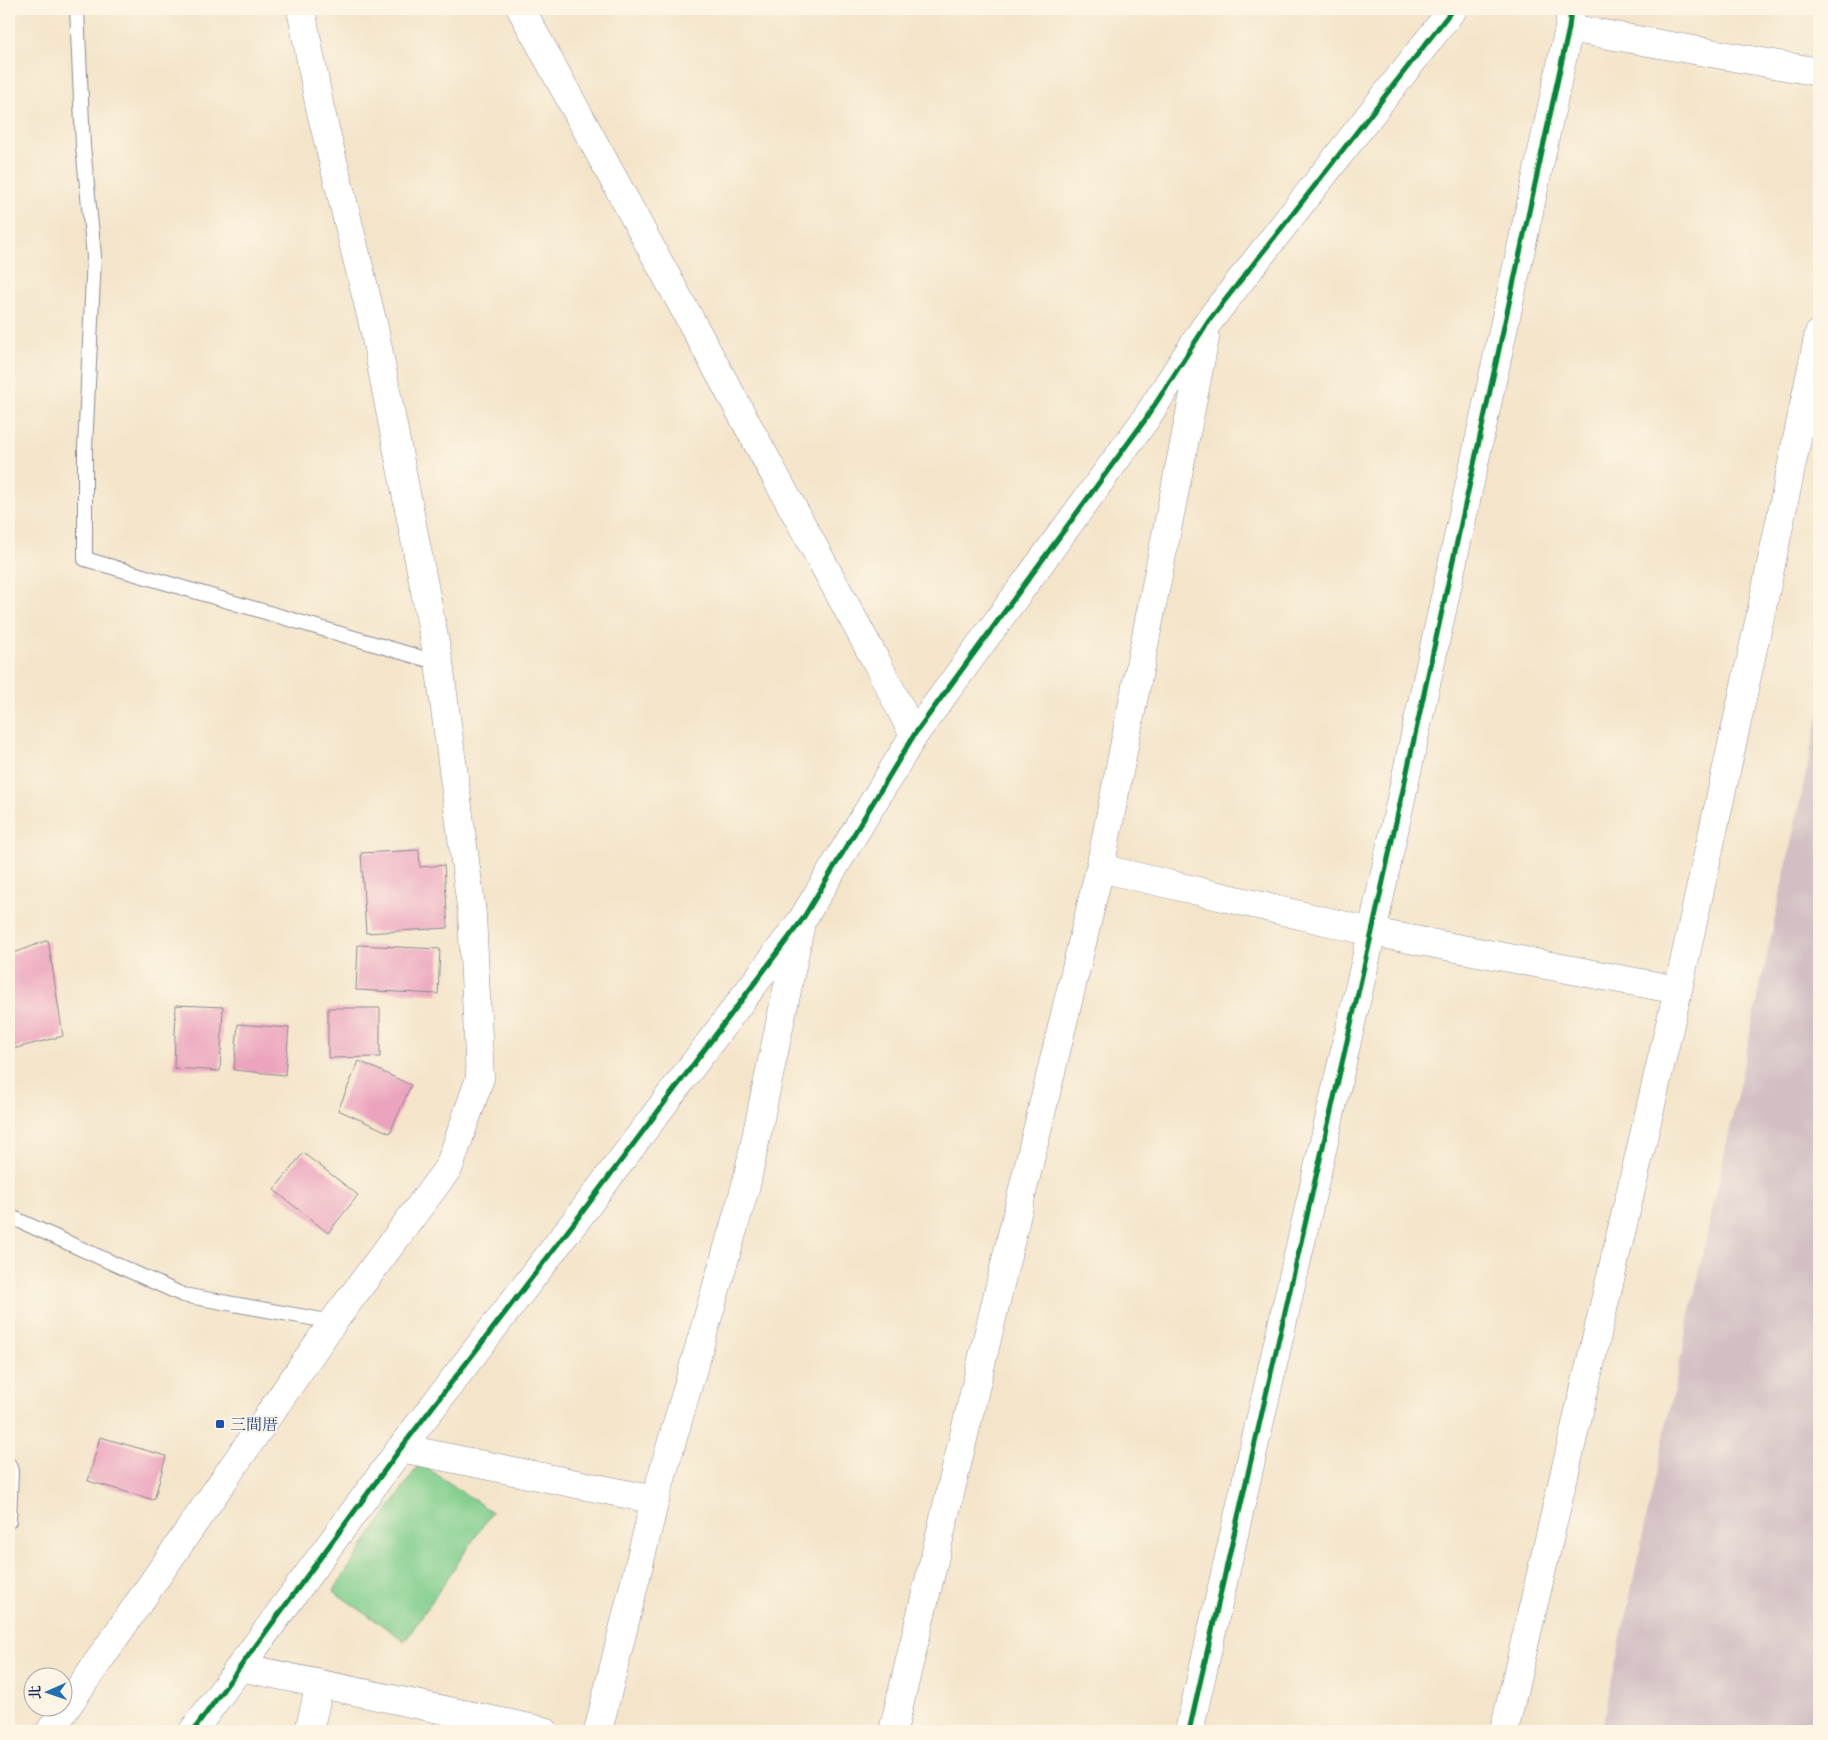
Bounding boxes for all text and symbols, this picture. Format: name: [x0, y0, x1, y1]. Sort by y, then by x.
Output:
place label: 三間厝: [230, 1412, 278, 1436]
marker: 三間厝: [214, 1418, 226, 1430]
north arrow: [22, 1668, 72, 1718]
text: 北: [25, 1685, 45, 1700]

